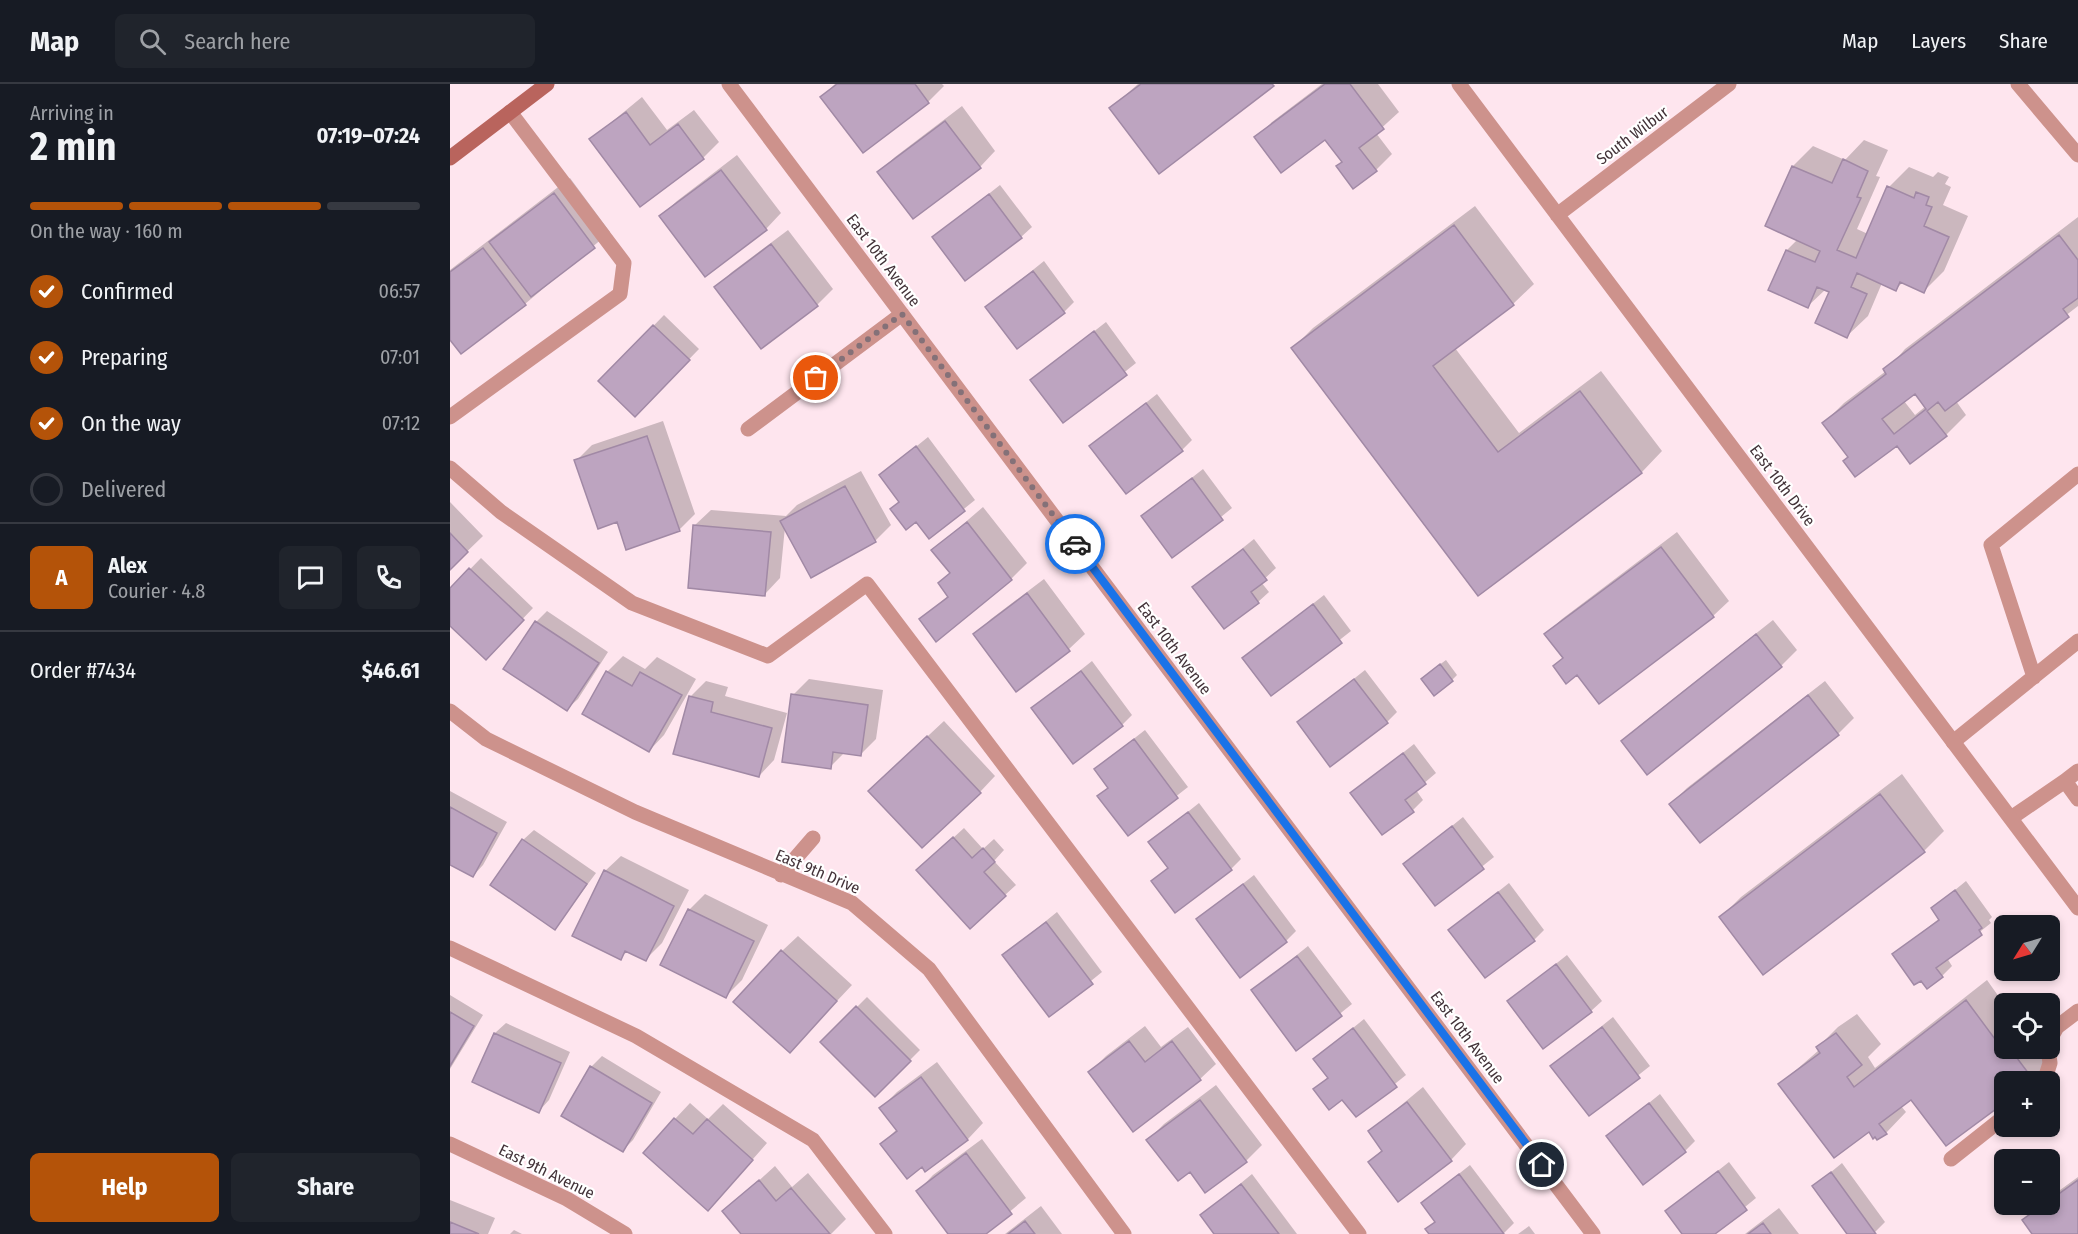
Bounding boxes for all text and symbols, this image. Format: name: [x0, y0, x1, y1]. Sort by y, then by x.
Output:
search box: [115, 14, 535, 68]
text: Map: [30, 25, 79, 58]
icon: search: [136, 25, 169, 58]
text: Search here: [184, 28, 290, 55]
text: Map: [1842, 28, 1878, 54]
text: Layers: [1911, 28, 1966, 54]
text: Share: [1999, 28, 2048, 54]
text: Arriving in: [30, 101, 114, 125]
street label: South Wilbur: [1593, 102, 1672, 169]
text: 07:19–07:24: [317, 122, 420, 149]
text: 2 min: [30, 124, 116, 170]
street label: East 10th Avenue: [843, 210, 925, 310]
text: On the way · 160 m: [30, 219, 183, 243]
icon: check: [30, 275, 63, 308]
text: Confirmed: [81, 278, 174, 305]
text: 06:57: [378, 279, 420, 303]
icon: check: [30, 341, 63, 374]
text: Preparing: [81, 344, 167, 371]
text: 07:01: [380, 345, 420, 369]
pin: [790, 352, 841, 403]
icon: bag: [799, 361, 832, 394]
icon: check: [30, 407, 63, 440]
text: On the way: [81, 410, 181, 437]
text: 07:12: [382, 411, 420, 435]
street label: East 10th Drive: [1746, 441, 1819, 530]
text: Delivered: [81, 476, 166, 503]
courier: [1045, 514, 1105, 574]
icon: car: [1059, 528, 1092, 561]
button: chat: [279, 546, 342, 609]
button: phone: [357, 546, 420, 609]
text: Alex: [108, 552, 147, 579]
text: A: [56, 564, 67, 591]
text: Courier · 4.8: [108, 579, 205, 603]
street label: East 10th Avenue: [1134, 598, 1216, 698]
text: Order #7434: [30, 657, 136, 684]
text: $46.61: [362, 657, 420, 684]
street label: East 9th Drive: [773, 845, 863, 898]
north arrow: [1994, 915, 2060, 981]
map controls: [1994, 915, 2060, 1215]
street label: East 10th Avenue: [1427, 987, 1509, 1087]
button: locate: [1994, 993, 2060, 1059]
button: +: [1994, 1071, 2060, 1137]
pin: [1516, 1139, 1567, 1190]
street label: East 9th Avenue: [496, 1140, 598, 1203]
icon: home: [1525, 1148, 1558, 1181]
button: −: [1994, 1149, 2060, 1215]
button: Help: [30, 1153, 219, 1222]
button: Share: [231, 1153, 420, 1222]

